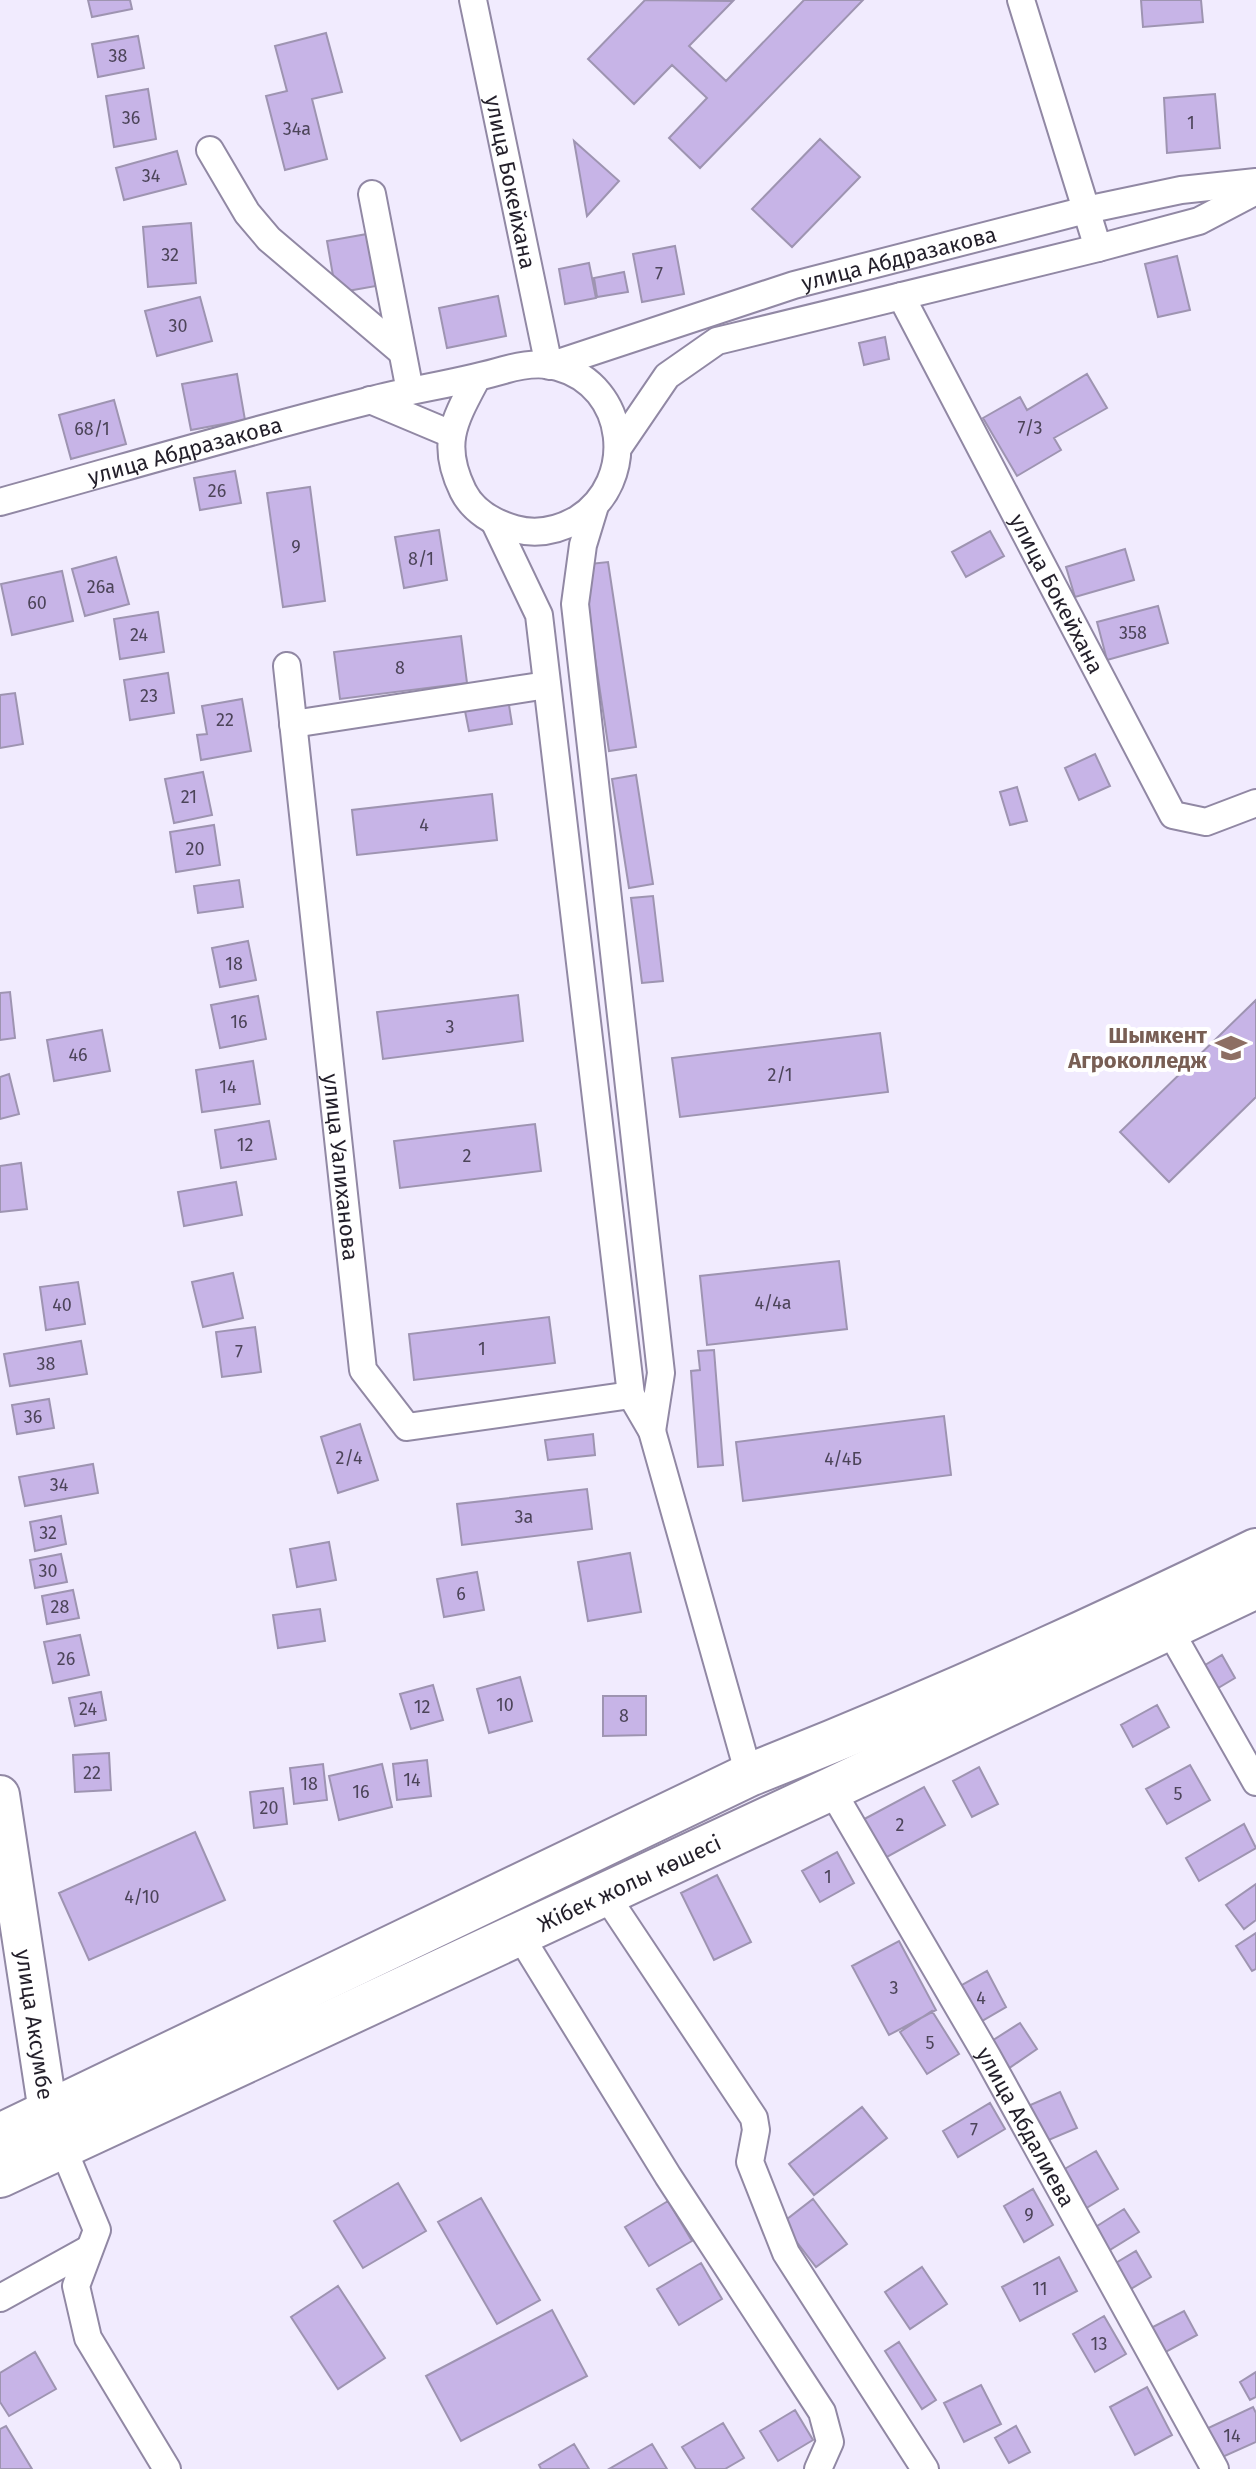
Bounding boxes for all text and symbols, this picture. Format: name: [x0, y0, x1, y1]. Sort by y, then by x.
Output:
house number: 38: [109, 45, 128, 67]
street label: улица Бокейхана: [479, 93, 541, 271]
house number: 36: [122, 107, 140, 129]
house number: 1: [1187, 112, 1195, 134]
house number: 34а: [283, 118, 311, 140]
house number: 34: [142, 165, 161, 187]
street label: улица Абдразакова: [798, 221, 999, 297]
house number: 32: [161, 244, 179, 266]
house number: 7: [655, 263, 663, 285]
house number: 30: [168, 315, 188, 337]
street label: улица Абдразакова: [85, 411, 285, 491]
house number: 7/3: [1017, 417, 1043, 439]
house number: 68/1: [74, 418, 110, 440]
house number: 26: [208, 480, 226, 502]
street label: улица Бокейхана: [1004, 509, 1109, 678]
house number: 9: [291, 536, 301, 558]
house number: 8/1: [408, 548, 434, 570]
house number: 26а: [87, 576, 115, 598]
house number: 60: [27, 592, 47, 614]
house number: 358: [1119, 622, 1147, 644]
house number: 24: [130, 624, 148, 646]
house number: 8: [395, 657, 405, 679]
house number: 23: [140, 685, 158, 707]
house number: 22: [216, 709, 234, 731]
house number: 21: [181, 786, 197, 808]
house number: 4: [419, 814, 429, 836]
house number: 20: [186, 838, 204, 860]
house number: 18: [225, 953, 243, 975]
house number: 16: [230, 1011, 248, 1033]
house number: 3: [446, 1016, 454, 1038]
place label: Шымкент Агроколледж: [1067, 1022, 1208, 1074]
school or university icon: Шымкент Агроколледж: [1214, 1031, 1248, 1065]
house number: 46: [68, 1044, 88, 1066]
house number: 2/1: [768, 1064, 792, 1086]
street label: улица Уалиханова: [317, 1072, 364, 1262]
house number: 14: [219, 1076, 237, 1098]
house number: 12: [237, 1134, 253, 1156]
house number: 2: [463, 1145, 472, 1167]
house number: 4/4а: [754, 1292, 792, 1314]
house number: 40: [52, 1294, 72, 1316]
house number: 1: [478, 1338, 486, 1360]
house number: 7: [235, 1341, 243, 1363]
house number: 38: [37, 1353, 56, 1375]
house number: 36: [24, 1406, 42, 1428]
house number: 2/4: [336, 1447, 363, 1469]
house number: 4/4Б: [824, 1448, 862, 1470]
house number: 34: [50, 1474, 69, 1496]
house number: 3а: [515, 1506, 533, 1528]
house number: 32: [39, 1522, 57, 1544]
house number: 30: [38, 1560, 58, 1582]
house number: 6: [456, 1583, 466, 1605]
house number: 28: [51, 1596, 69, 1618]
house number: 26: [57, 1648, 75, 1670]
house number: 10: [496, 1694, 514, 1716]
house number: 12: [414, 1696, 430, 1718]
house number: 24: [79, 1698, 97, 1720]
house number: 8: [619, 1705, 629, 1727]
house number: 22: [83, 1762, 101, 1784]
house number: 14: [403, 1769, 421, 1791]
house number: 18: [300, 1773, 318, 1795]
house number: 16: [352, 1781, 370, 1803]
house number: 5: [1173, 1783, 1183, 1805]
house number: 20: [260, 1797, 278, 1819]
house number: 2: [896, 1814, 905, 1836]
street label: Жібек жолы көшесі: [533, 1829, 726, 1938]
house number: 1: [824, 1866, 832, 1888]
house number: 4/10: [124, 1886, 160, 1908]
street label: улица Аксумбе: [10, 1947, 59, 2102]
house number: 3: [890, 1977, 898, 1999]
house number: 4: [976, 1987, 986, 2009]
house number: 5: [925, 2032, 935, 2054]
street label: улица Абдалиева: [971, 2042, 1081, 2212]
house number: 7: [970, 2119, 978, 2141]
house number: 9: [1024, 2204, 1034, 2226]
house number: 11: [1032, 2278, 1048, 2300]
house number: 13: [1091, 2333, 1107, 2355]
house number: 14: [1223, 2425, 1241, 2447]

